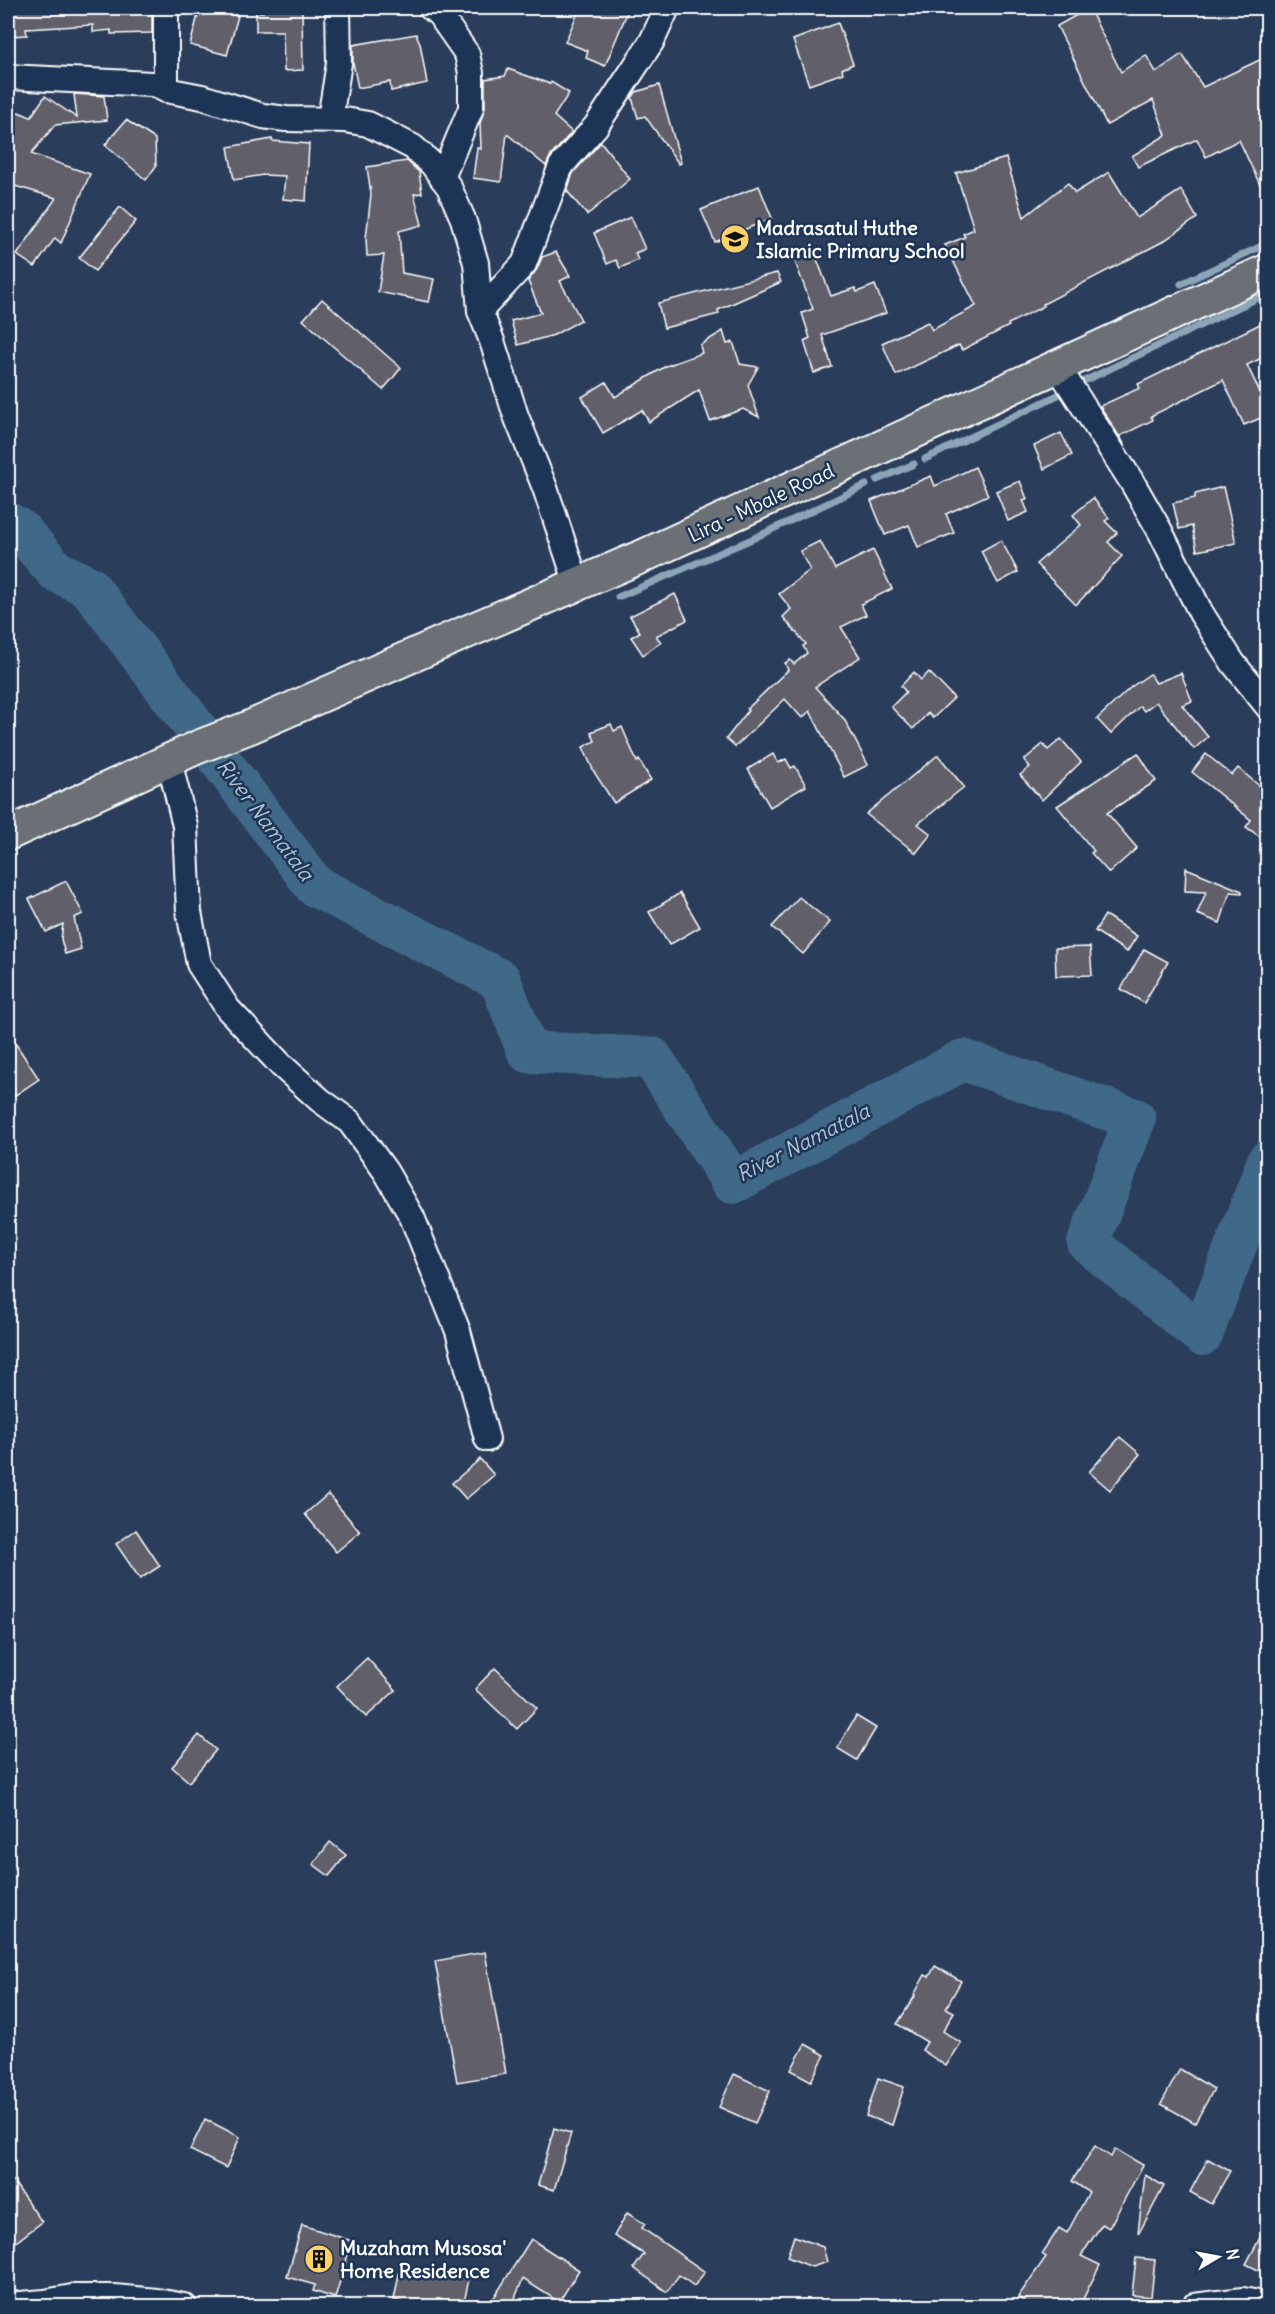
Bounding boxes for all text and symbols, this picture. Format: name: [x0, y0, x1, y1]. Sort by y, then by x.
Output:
place label: Madrasatul Huthe Islamic Primary School: [756, 215, 964, 263]
school or university icon: Madrasatul Huthe Islamic Primary School: [719, 223, 751, 255]
street label: Lira - Mbale Road: [684, 458, 838, 547]
water label: River Namatala: [211, 753, 321, 887]
water label: River Namatala: [732, 1097, 875, 1188]
north arrow: [1188, 2227, 1248, 2287]
place label: Muzaham Musosa' Home Residence: [340, 2235, 507, 2283]
building icon: Muzaham Musosa' Home Residence: [303, 2243, 335, 2275]
text: N: [1222, 2247, 1244, 2262]

